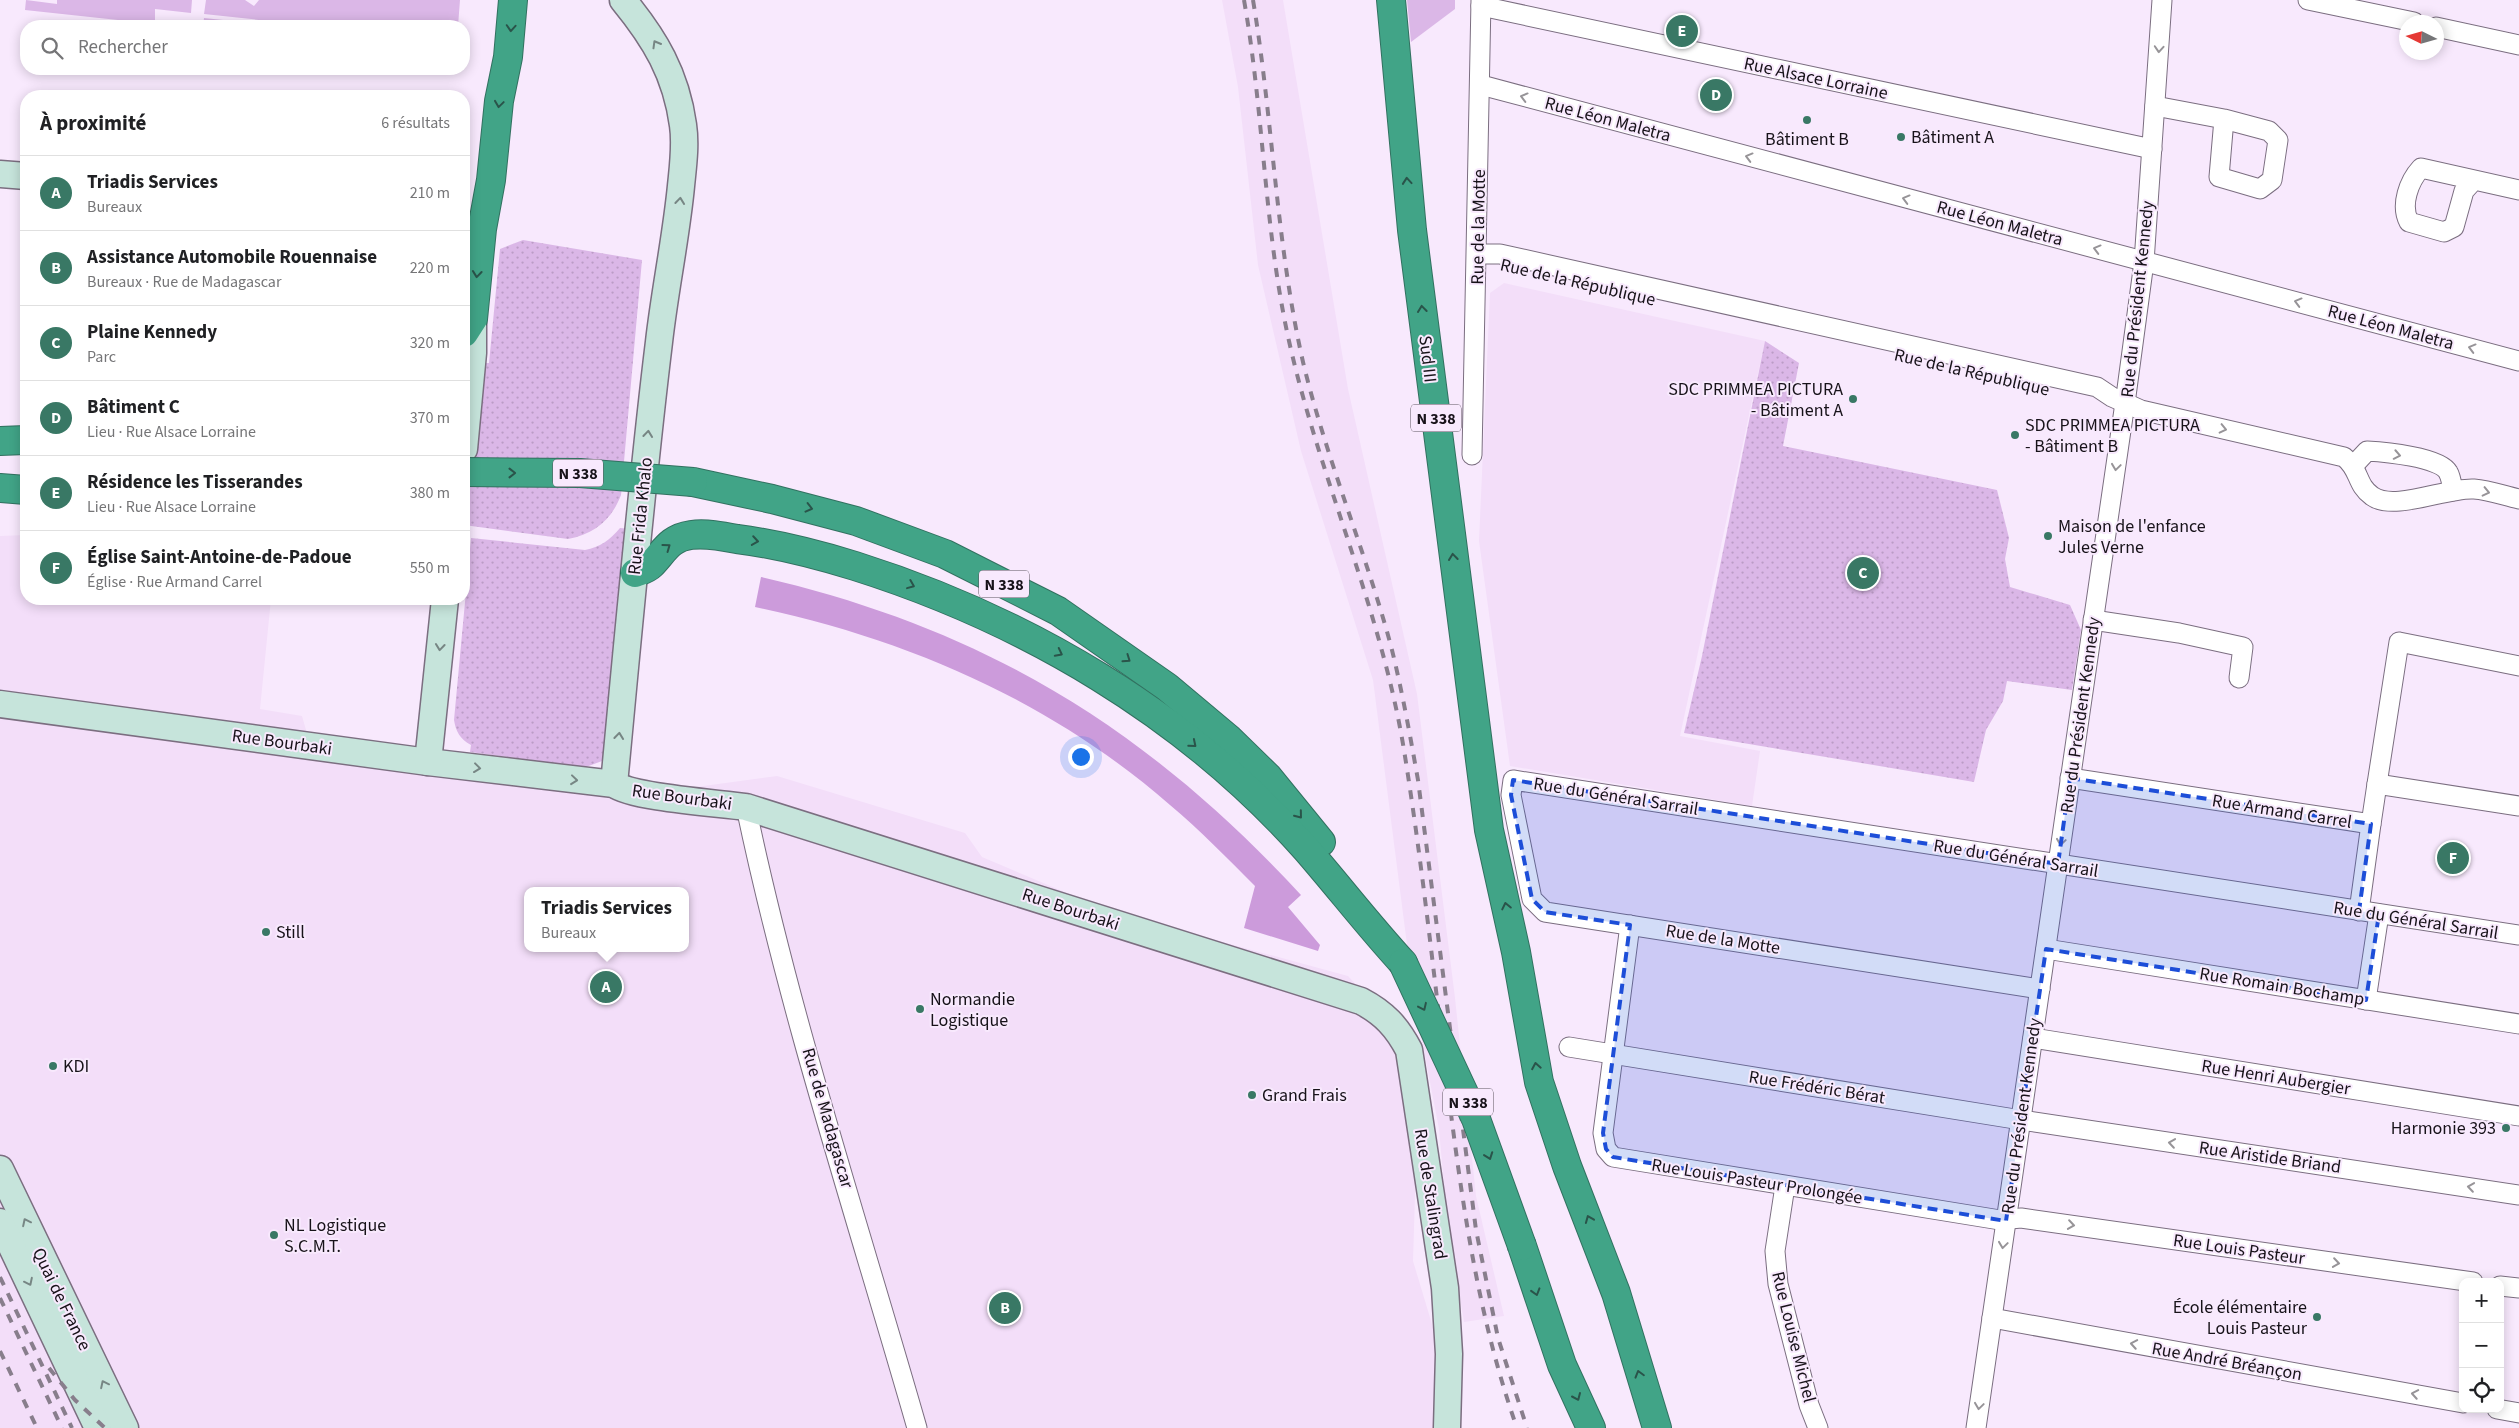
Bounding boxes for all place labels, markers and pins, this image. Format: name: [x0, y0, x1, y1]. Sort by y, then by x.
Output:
pin: E: [1666, 12, 1698, 50]
pin: D: [1700, 76, 1732, 114]
marker: Bâtiment B: [1801, 114, 1813, 126]
place label: Bâtiment A: [1911, 125, 1994, 150]
place label: Bâtiment B: [1765, 127, 1849, 152]
marker: Bâtiment A: [1895, 131, 1907, 143]
place label: SDC PRIMMEA PICTURA - Bâtiment A: [1668, 377, 1843, 423]
marker: SDC PRIMMEA PICTURA - Bâtiment A: [1847, 393, 1859, 405]
place label: SDC PRIMMEA PICTURA - Bâtiment B: [2025, 413, 2200, 459]
marker: SDC PRIMMEA PICTURA - Bâtiment B: [2009, 429, 2021, 441]
place label: Maison de l'enfance Jules Verne: [2058, 514, 2206, 560]
marker: Maison de l'enfance Jules Verne: [2042, 530, 2054, 542]
pin: C: [1847, 554, 1879, 592]
pin: F: [2437, 839, 2469, 877]
place label: Still: [276, 920, 305, 945]
marker: Still: [260, 926, 272, 938]
pin: A: [590, 968, 622, 1006]
place label: Normandie Logistique: [930, 987, 1015, 1033]
marker: Normandie Logistique: [914, 1003, 926, 1015]
place label: KDI: [63, 1054, 89, 1079]
marker: KDI: [47, 1060, 59, 1072]
place label: Grand Frais: [1262, 1083, 1347, 1108]
marker: Grand Frais: [1246, 1089, 1258, 1101]
place label: Harmonie 393: [2391, 1116, 2496, 1141]
marker: Harmonie 393: [2500, 1122, 2512, 1134]
place label: NL Logistique S.C.M.T.: [284, 1213, 386, 1259]
marker: NL Logistique S.C.M.T.: [268, 1229, 280, 1241]
pin: B: [989, 1289, 1021, 1327]
place label: École élémentaire Louis Pasteur: [2173, 1295, 2308, 1341]
marker: École élémentaire Louis Pasteur: [2311, 1311, 2323, 1323]

